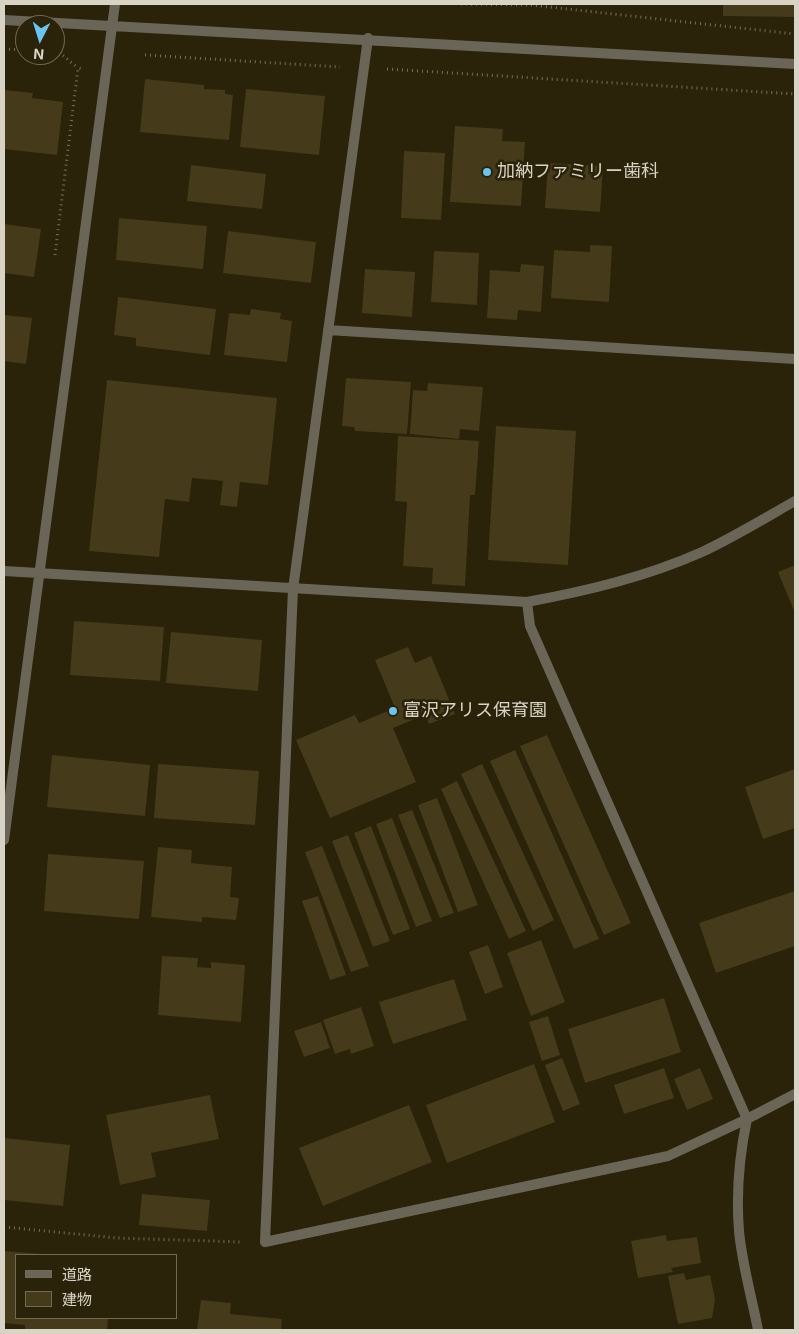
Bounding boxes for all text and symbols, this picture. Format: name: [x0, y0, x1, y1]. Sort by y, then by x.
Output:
north arrow: [15, 15, 65, 65]
text: N: [33, 46, 45, 63]
place label: 加納ファミリー歯科: [497, 161, 659, 183]
marker: 加納ファミリー歯科: [481, 166, 493, 178]
place label: 富沢アリス保育園: [403, 700, 547, 722]
marker: 富沢アリス保育園: [387, 705, 399, 717]
legend: [15, 1254, 178, 1319]
text: 道路: [62, 1265, 92, 1284]
text: 建物: [62, 1290, 92, 1309]

